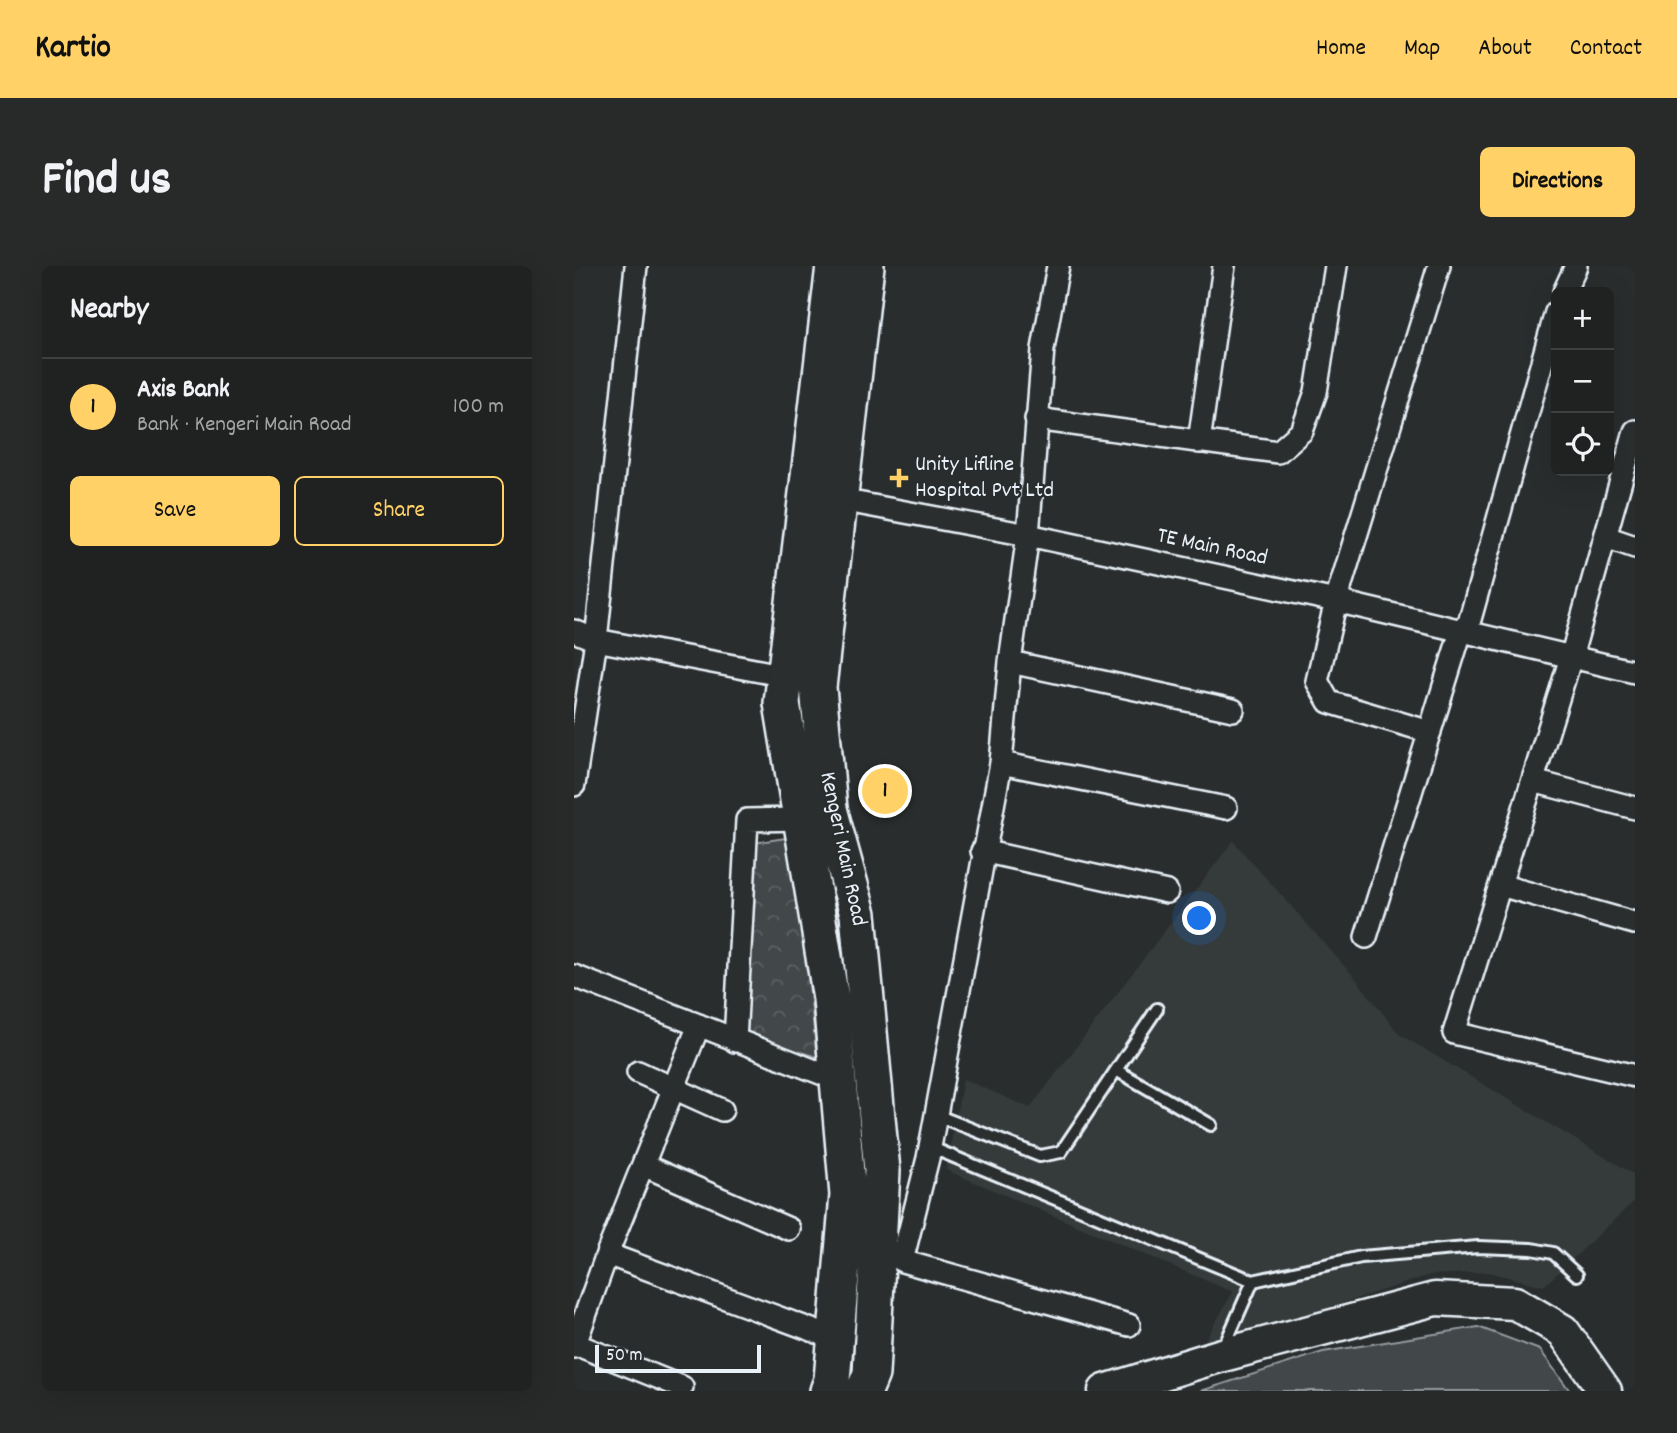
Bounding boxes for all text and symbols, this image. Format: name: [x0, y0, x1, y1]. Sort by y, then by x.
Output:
text: Kartio: [35, 26, 111, 73]
text: Home: [1316, 32, 1366, 66]
text: Map: [1404, 32, 1440, 66]
text: About: [1478, 32, 1532, 66]
text: Contact: [1570, 32, 1642, 66]
text: Find us: [42, 147, 171, 217]
button: Directions: [1480, 147, 1635, 217]
map controls: [1551, 287, 1614, 476]
button: +: [1551, 287, 1614, 350]
text: Nearby: [70, 290, 148, 333]
button: −: [1551, 350, 1614, 413]
text: Axis Bank: [137, 372, 230, 409]
text: 1: [90, 391, 96, 424]
text: 100 m: [453, 391, 504, 424]
text: Bank · Kengeri Main Road: [137, 409, 352, 442]
button: locate: [1551, 413, 1614, 476]
place label: Unity Lifline Hospital Pvt Ltd: [915, 449, 1054, 508]
marker: Unity Lifline Hospital Pvt Ltd: [889, 468, 909, 488]
button: Save: [70, 476, 280, 546]
button: Share: [294, 476, 504, 546]
street label: TE Main Road: [1154, 520, 1270, 576]
pin: 1: [862, 765, 908, 817]
street label: Kengeri Main Road: [810, 769, 874, 929]
your location: [1182, 901, 1216, 935]
scale bar: [595, 1342, 761, 1374]
text: 50 m: [606, 1343, 643, 1370]

